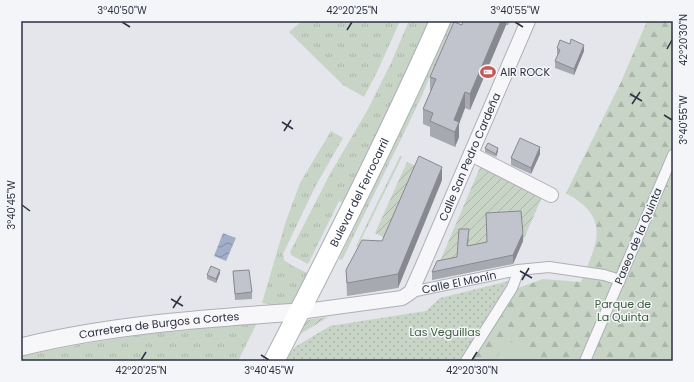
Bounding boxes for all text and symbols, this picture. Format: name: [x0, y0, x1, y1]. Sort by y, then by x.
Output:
text: 3°40'50"W: [97, 3, 147, 18]
text: 42°20'25"N: [326, 3, 378, 18]
text: 3°40'55"W: [490, 3, 540, 18]
text: 42°20'30"N: [676, 14, 691, 66]
sports icon: AIR ROCK: [479, 63, 497, 81]
place label: AIR ROCK: [500, 64, 551, 80]
street label: Calle San Pedro Cardeña: [435, 90, 504, 224]
text: 3°40'55"W: [676, 95, 691, 145]
street label: Bulevar del Ferrocarril: [326, 135, 393, 249]
text: 3°40'45"W: [4, 180, 19, 230]
street label: Paseo de la Quinta: [610, 185, 666, 287]
street label: Calle El Monín: [420, 267, 498, 298]
park label: Parque de La Quinta: [595, 296, 651, 325]
street label: Carretera de Burgos a Cortes: [78, 308, 240, 343]
park label: Las Veguillas: [410, 324, 481, 340]
text: 42°20'25"N: [115, 363, 167, 378]
text: 3°40'45"W: [244, 363, 294, 378]
text: 42°20'30"N: [446, 363, 498, 378]

